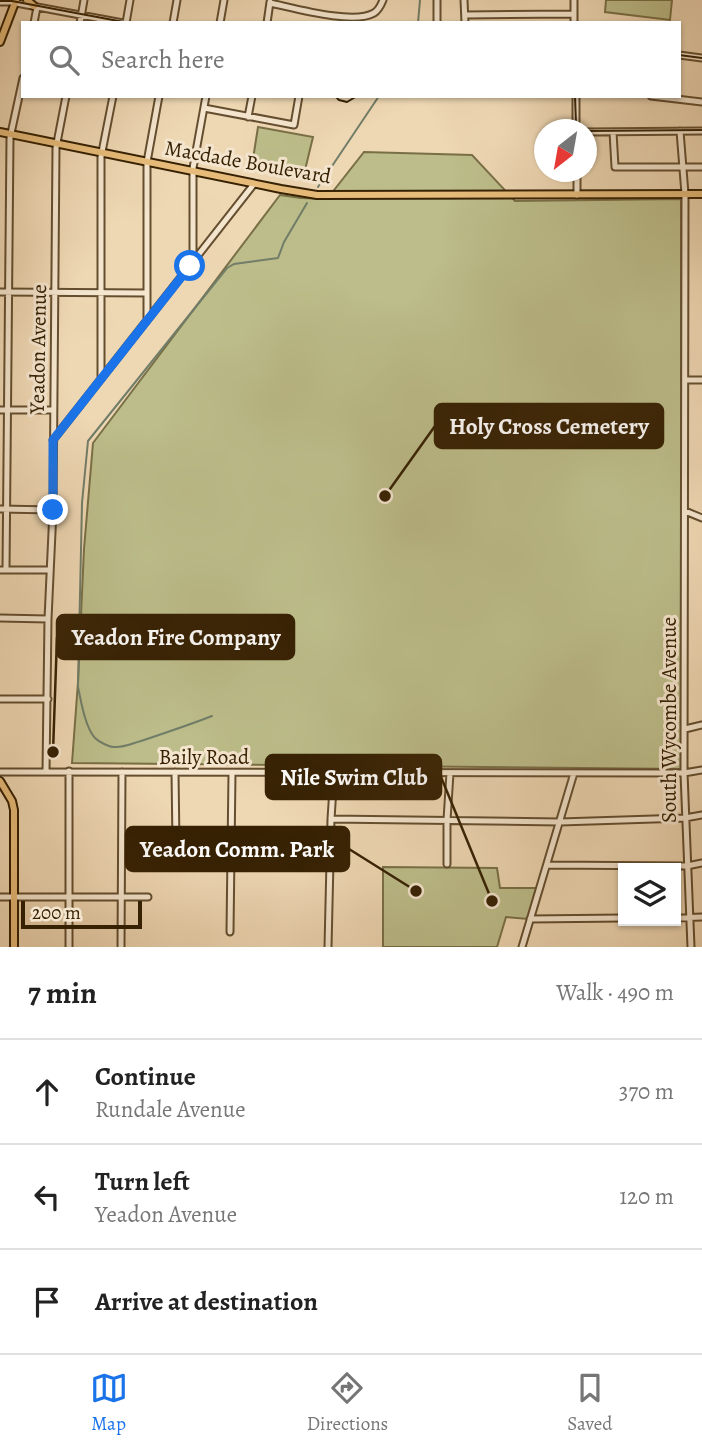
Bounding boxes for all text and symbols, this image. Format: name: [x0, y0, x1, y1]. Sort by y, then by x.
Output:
search box: [21, 21, 681, 98]
icon: search: [45, 41, 83, 79]
text: Search here: [101, 42, 225, 77]
north arrow: [534, 119, 597, 182]
street label: Macdade Boulevard: [163, 134, 334, 191]
route start: [174, 250, 205, 281]
street label: Yeadon Avenue: [23, 284, 53, 415]
callout: Holy Cross Cemetery: [435, 404, 663, 448]
text: Holy Cross Cemetery: [449, 411, 650, 442]
route end: [37, 494, 68, 525]
callout: Yeadon Fire Company: [57, 615, 294, 659]
street label: South Wycombe Avenue: [655, 617, 683, 823]
text: Yeadon Fire Company: [70, 622, 282, 653]
street label: Baily Road: [159, 743, 250, 771]
callout: Nile Swim Club: [266, 755, 441, 799]
text: Nile Swim Club: [280, 762, 428, 793]
callout: Yeadon Comm. Park: [126, 827, 349, 871]
text: Yeadon Comm. Park: [139, 834, 334, 865]
map controls: [618, 863, 681, 926]
button: layers: [618, 863, 681, 926]
scale bar: [21, 898, 142, 930]
text: 200 m: [32, 900, 81, 926]
text: 7 min: [28, 973, 97, 1013]
text: Walk · 490 m: [556, 977, 674, 1008]
text: Continue: [95, 1059, 196, 1094]
icon: ahead: [28, 1073, 66, 1111]
text: 370 m: [619, 1076, 674, 1107]
text: Rundale Avenue: [95, 1094, 245, 1125]
text: Turn left: [95, 1164, 190, 1199]
icon: left: [28, 1178, 66, 1216]
text: 120 m: [619, 1181, 674, 1212]
text: Yeadon Avenue: [95, 1199, 237, 1230]
icon: arrive: [28, 1283, 66, 1321]
text: Arrive at destination: [95, 1284, 318, 1319]
tab: Map: [90, 1369, 128, 1437]
tab: Directions: [307, 1369, 388, 1437]
tab: Saved: [567, 1369, 612, 1437]

